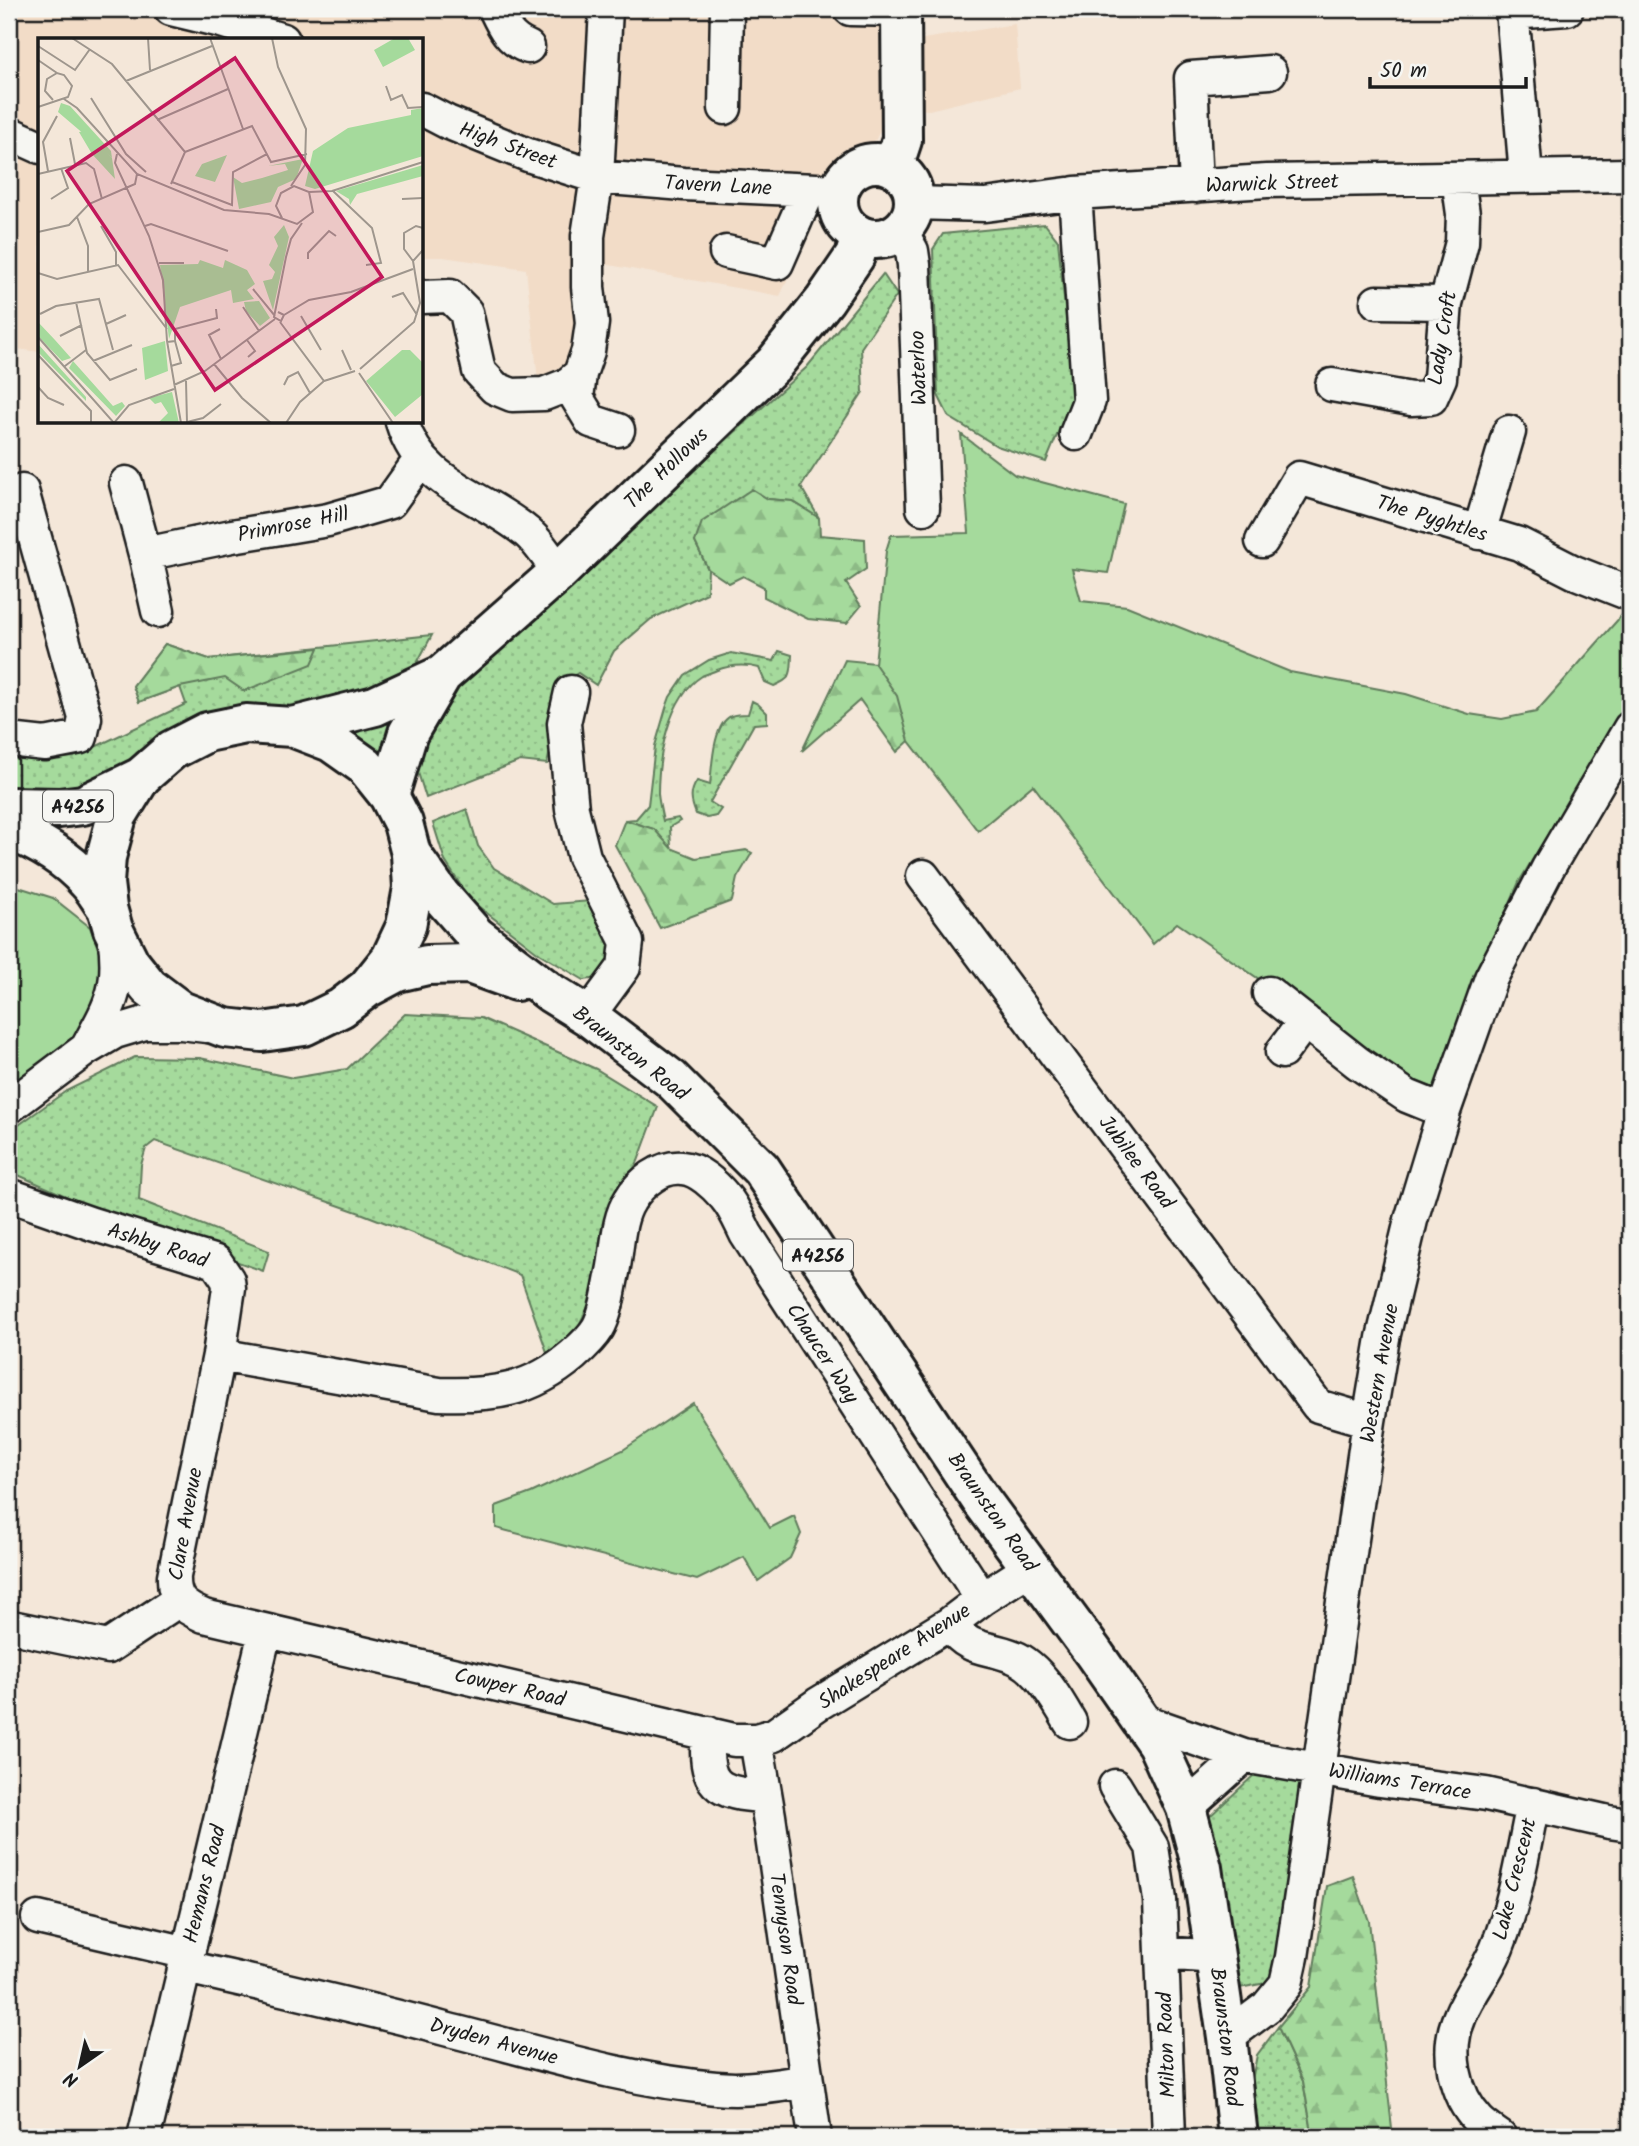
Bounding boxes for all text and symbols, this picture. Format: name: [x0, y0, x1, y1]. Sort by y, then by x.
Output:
inset map: [38, 38, 424, 424]
scale bar: [1370, 46, 1525, 90]
text: 50 m: [1380, 55, 1427, 88]
street label: High Street: [454, 113, 562, 180]
street label: Warwick Street: [1205, 166, 1340, 203]
street label: Tavern Lane: [663, 167, 773, 206]
street label: Lady Croft: [1420, 288, 1467, 388]
street label: Waterloo: [902, 330, 937, 406]
street label: The Hollows: [617, 420, 717, 518]
street label: The Pyghtles: [1372, 487, 1491, 552]
street label: Primrose Hill: [235, 499, 352, 552]
road number: A4256: [43, 790, 113, 821]
street label: Braunston Road: [565, 998, 696, 1111]
street label: Jubilee Road: [1089, 1109, 1183, 1217]
street label: Ashby Road: [103, 1215, 213, 1278]
road number: A4256: [783, 1240, 853, 1270]
street label: Chaucer Way: [777, 1297, 867, 1411]
street label: Western Avenue: [1352, 1301, 1409, 1445]
street label: Braunston Road: [938, 1446, 1046, 1580]
street label: Clare Avenue: [160, 1465, 213, 1583]
street label: Shakespeare Avenue: [812, 1595, 978, 1719]
street label: Cowper Road: [451, 1660, 569, 1717]
street label: Williams Terrace: [1326, 1755, 1474, 1810]
street label: Lake Crescent: [1484, 1814, 1547, 1944]
street label: Hemans Road: [175, 1821, 236, 1947]
street label: Tennyson Road: [759, 1871, 810, 2008]
street label: Braunston Road: [1200, 1966, 1249, 2109]
street label: Milton Road: [1149, 1991, 1186, 2099]
street label: Dryden Avenue: [426, 2009, 562, 2076]
north arrow: [46, 2030, 116, 2100]
text: N: [58, 2063, 85, 2094]

